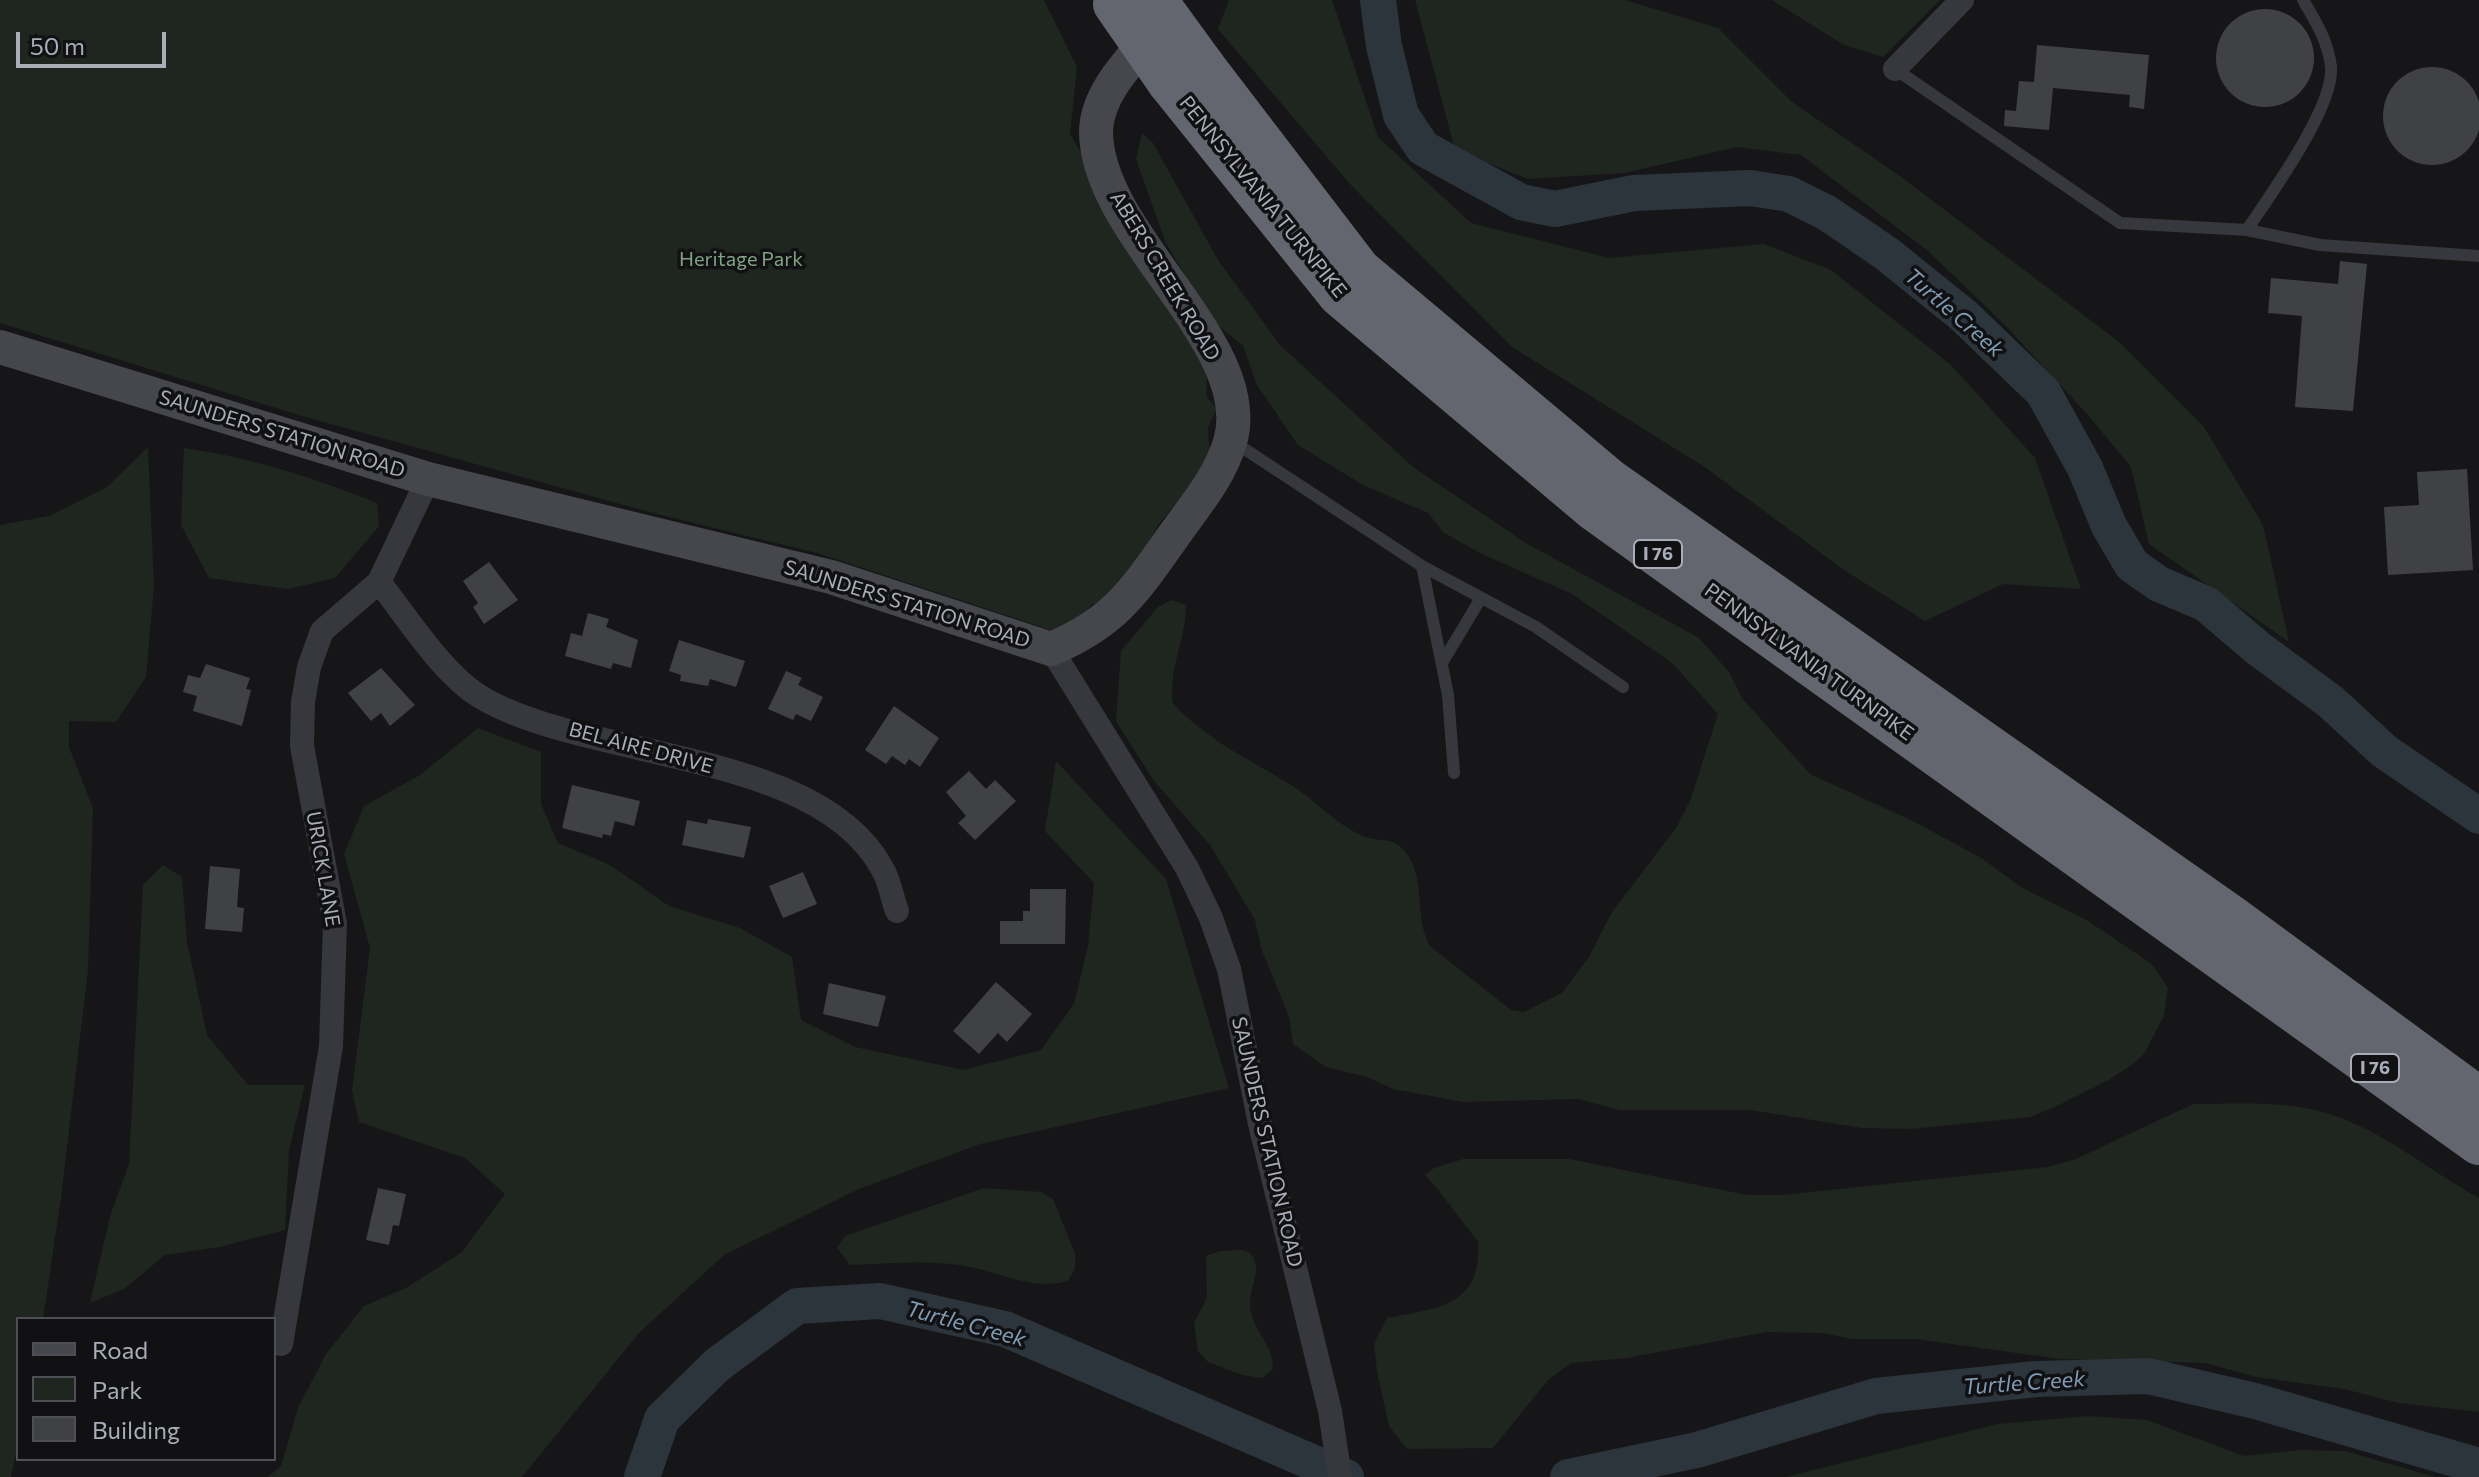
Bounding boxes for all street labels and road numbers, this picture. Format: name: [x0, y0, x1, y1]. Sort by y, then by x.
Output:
street label: PENNSYLVANIA TURNPIKE: [1174, 91, 1352, 303]
street label: ABERS CREEK ROAD: [1105, 187, 1225, 365]
street label: SAUNDERS STATION ROAD: [156, 385, 408, 483]
road number: I 76: [1634, 540, 1682, 568]
street label: SAUNDERS STATION ROAD: [781, 555, 1033, 653]
street label: PENNSYLVANIA TURNPIKE: [1700, 578, 1918, 746]
street label: BEL AIRE DRIVE: [566, 717, 716, 779]
street label: URICK LANE: [301, 809, 345, 929]
street label: SAUNDERS STATION ROAD: [1227, 1015, 1307, 1269]
road number: I 76: [2351, 1054, 2399, 1082]

